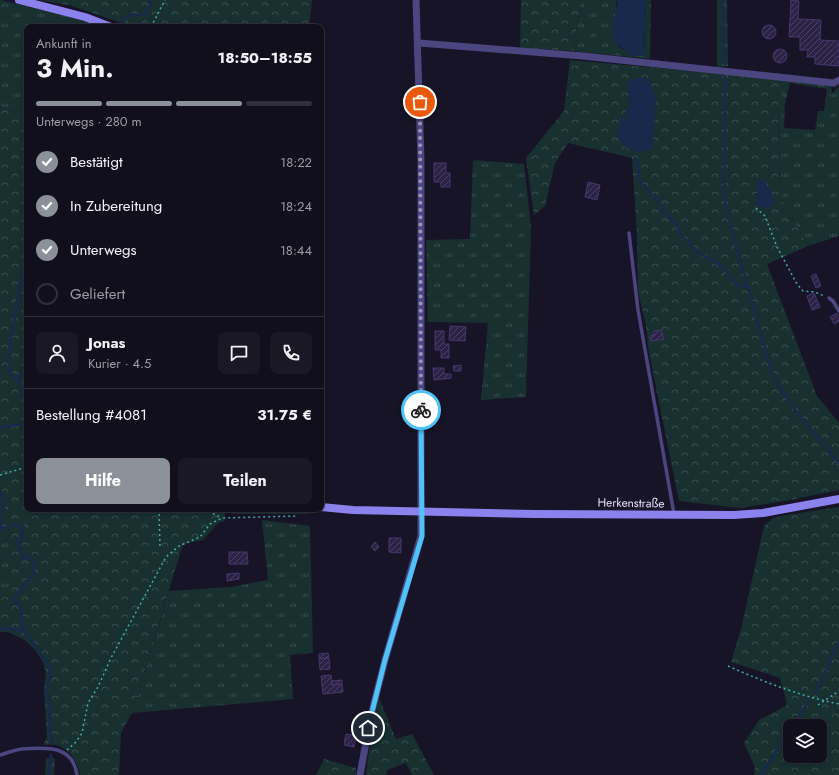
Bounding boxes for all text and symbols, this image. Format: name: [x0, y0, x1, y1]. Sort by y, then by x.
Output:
text: Ankunft in: [36, 34, 92, 53]
text: 18:50–18:55: [218, 47, 312, 69]
text: 3 Min.: [36, 49, 114, 87]
pin: [403, 85, 437, 119]
icon: bag: [409, 91, 431, 113]
text: Unterwegs · 280 m: [36, 112, 142, 131]
icon: check: [36, 151, 58, 173]
text: Bestätigt: [70, 151, 123, 173]
text: 18:22: [280, 153, 312, 172]
icon: check: [36, 195, 58, 217]
text: In Zubereitung: [70, 195, 162, 217]
text: 18:24: [280, 197, 312, 216]
icon: check: [36, 239, 58, 261]
text: Unterwegs: [70, 239, 136, 261]
text: 18:44: [280, 241, 312, 260]
text: Geliefert: [70, 283, 125, 305]
button: person: [36, 332, 78, 374]
text: Jonas: [88, 332, 125, 354]
button: chat: [218, 332, 260, 374]
button: phone: [270, 332, 312, 374]
text: Kurier · 4.5: [88, 354, 151, 373]
courier: [401, 390, 441, 430]
icon: bike: [410, 399, 432, 421]
text: Bestellung #4081: [36, 404, 147, 426]
text: 31.75 €: [257, 404, 312, 426]
button: Hilfe: [36, 458, 170, 504]
button: Teilen: [178, 458, 312, 504]
street label: Herkenstraße: [597, 493, 665, 513]
pin: [351, 711, 385, 745]
icon: home: [357, 717, 379, 739]
map controls: [783, 719, 827, 763]
button: layers: [783, 719, 827, 763]

